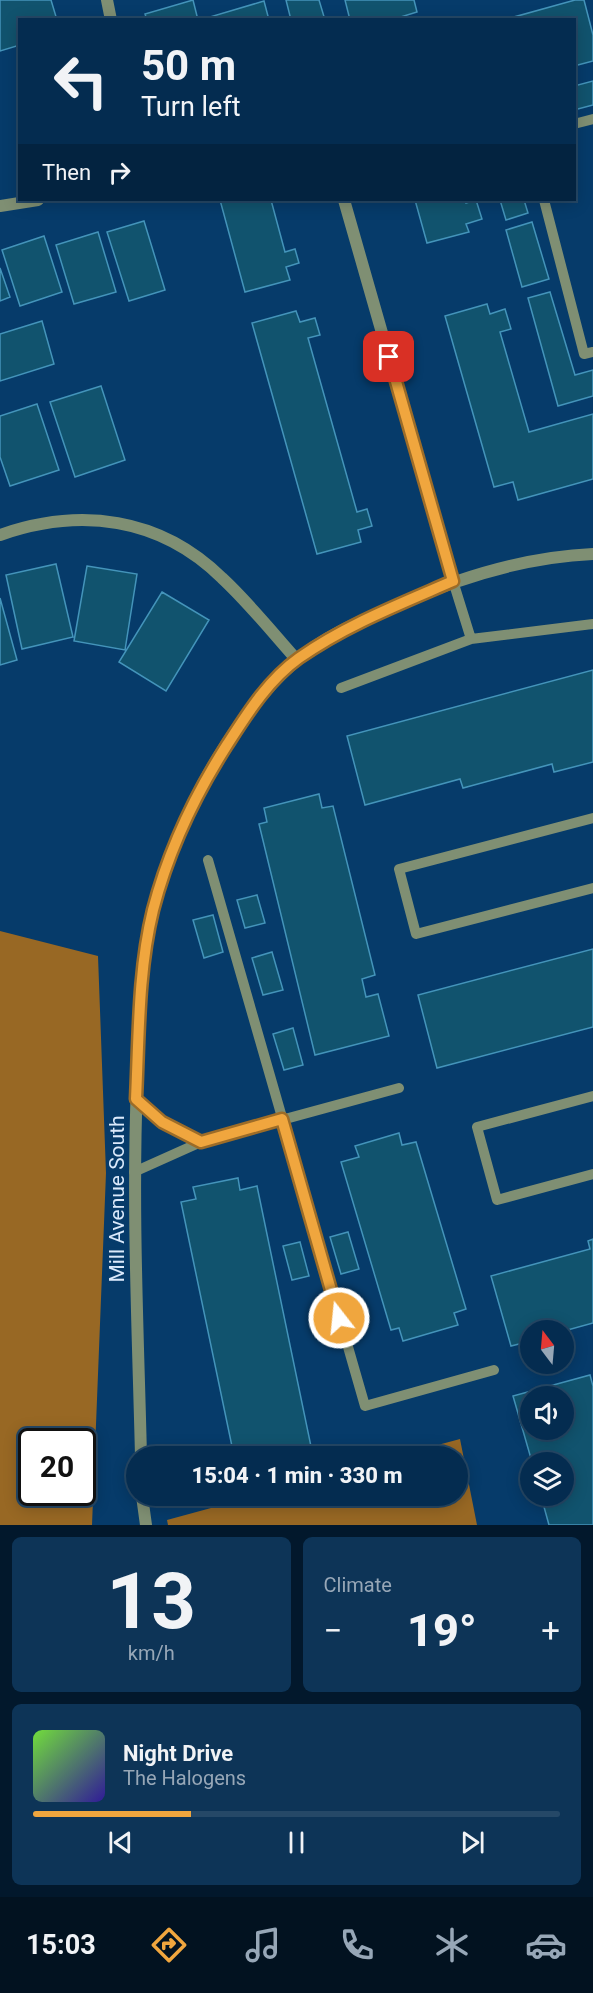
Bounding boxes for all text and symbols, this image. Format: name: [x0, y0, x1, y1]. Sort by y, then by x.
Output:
text: 50 m: [141, 41, 236, 90]
icon: left: [42, 42, 120, 120]
text: Turn left: [141, 91, 241, 123]
icon: right: [103, 156, 136, 189]
text: Then: [42, 160, 91, 185]
pin: [363, 331, 414, 382]
icon: arrive: [372, 340, 405, 373]
street label: Mill Avenue South: [105, 1115, 129, 1283]
position arrow: [307, 1286, 371, 1350]
north arrow: [520, 1320, 574, 1374]
map controls: [520, 1320, 574, 1506]
button: sound: [520, 1386, 574, 1440]
speed limit sign: 20: [18, 1428, 96, 1506]
button: layers: [520, 1452, 574, 1506]
text: 15:04 · 1 min · 330 m: [192, 1463, 402, 1488]
text: 13: [106, 1556, 196, 1647]
text: Climate: [324, 1573, 392, 1597]
text: 19°: [407, 1604, 477, 1657]
text: −: [324, 1611, 342, 1650]
text: +: [541, 1611, 560, 1650]
text: km/h: [128, 1641, 175, 1665]
text: Night Drive: [123, 1741, 233, 1766]
text: The Halogens: [123, 1766, 246, 1790]
icon: previous: [104, 1826, 137, 1859]
icon: pause: [280, 1826, 313, 1859]
icon: next: [456, 1826, 489, 1859]
icon: directions: [148, 1924, 190, 1966]
icon: music: [242, 1924, 284, 1966]
icon: phone: [336, 1924, 378, 1966]
icon: climate: [431, 1924, 473, 1966]
icon: car: [525, 1924, 567, 1966]
text: 15:03: [26, 1929, 96, 1961]

